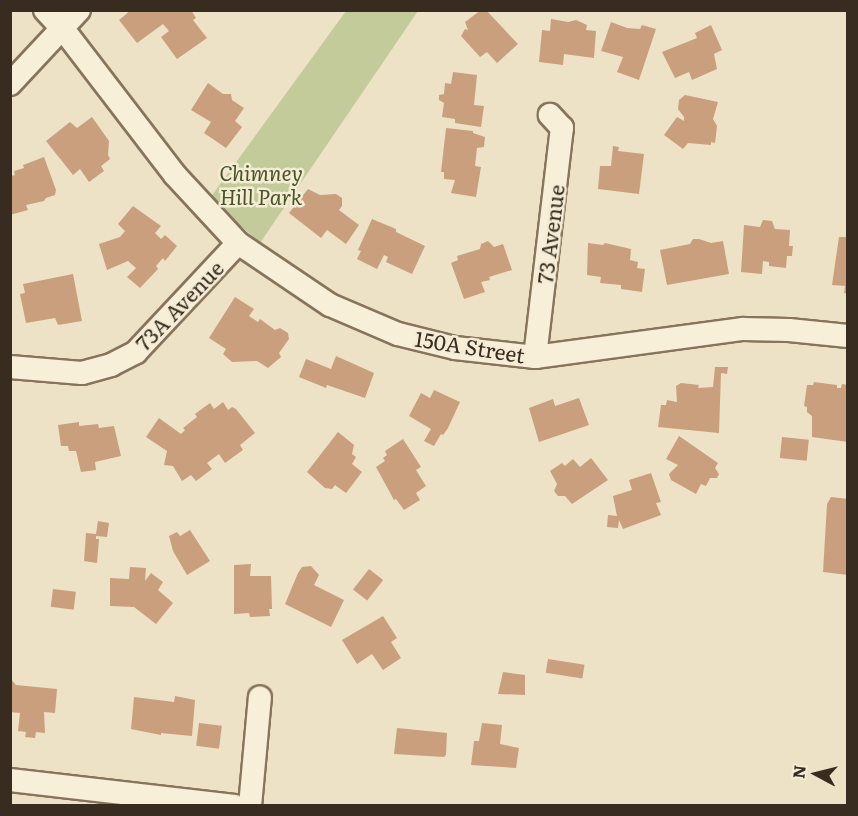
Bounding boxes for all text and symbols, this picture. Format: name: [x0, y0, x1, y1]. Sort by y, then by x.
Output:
park label: Chimney Hill Park: [219, 159, 303, 209]
street label: 73 Avenue: [531, 183, 569, 285]
street label: 73A Avenue: [130, 255, 228, 355]
street label: 150A Street: [413, 325, 527, 367]
north arrow: [786, 744, 846, 804]
text: N: [785, 764, 811, 780]

